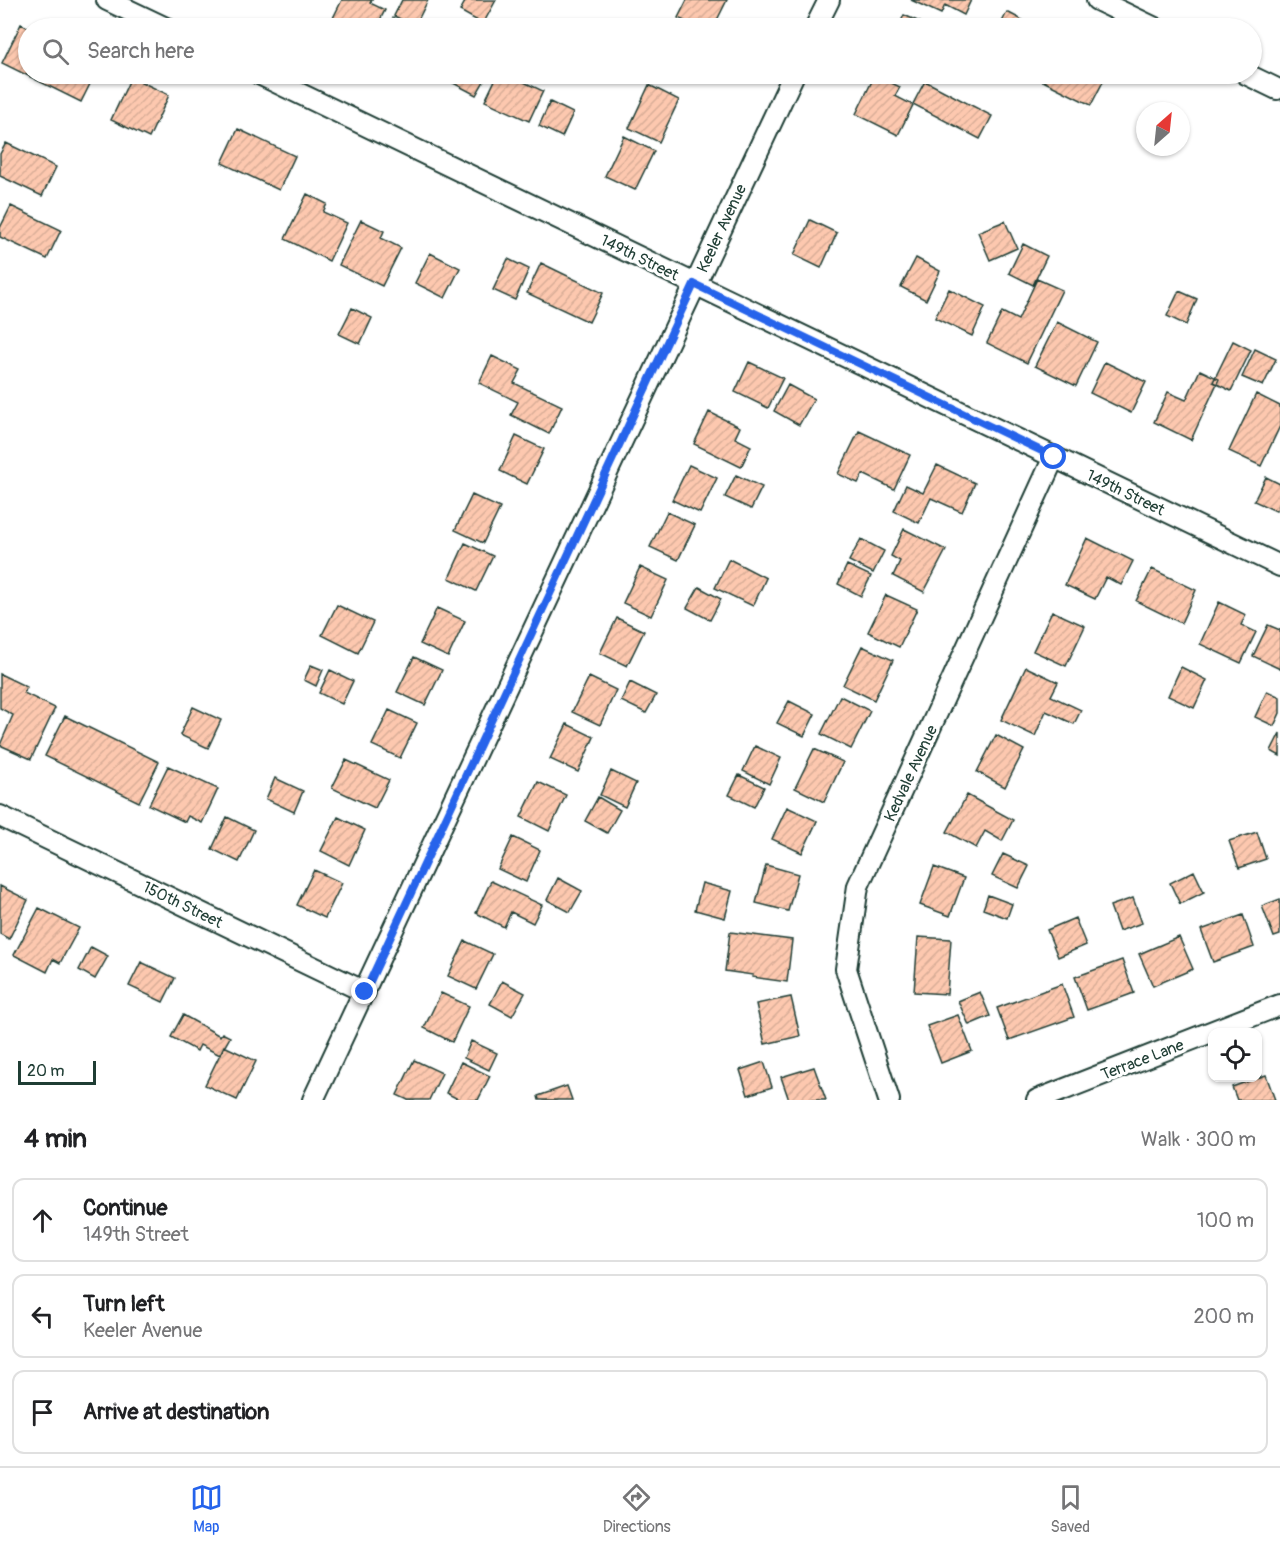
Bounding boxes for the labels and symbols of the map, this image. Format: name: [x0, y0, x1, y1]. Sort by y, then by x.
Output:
north arrow: [1136, 102, 1190, 156]
street label: Keeler Avenue: [693, 181, 751, 276]
street label: 149th Street: [597, 230, 682, 286]
route start: [1040, 443, 1066, 469]
street label: 149th Street: [1083, 465, 1168, 521]
street label: Kedvale Avenue: [880, 722, 942, 825]
street label: 150th Street: [139, 877, 226, 933]
route end: [351, 978, 377, 1004]
street label: Terrace Lane: [1098, 1035, 1187, 1085]
scale bar: [18, 1058, 96, 1086]

